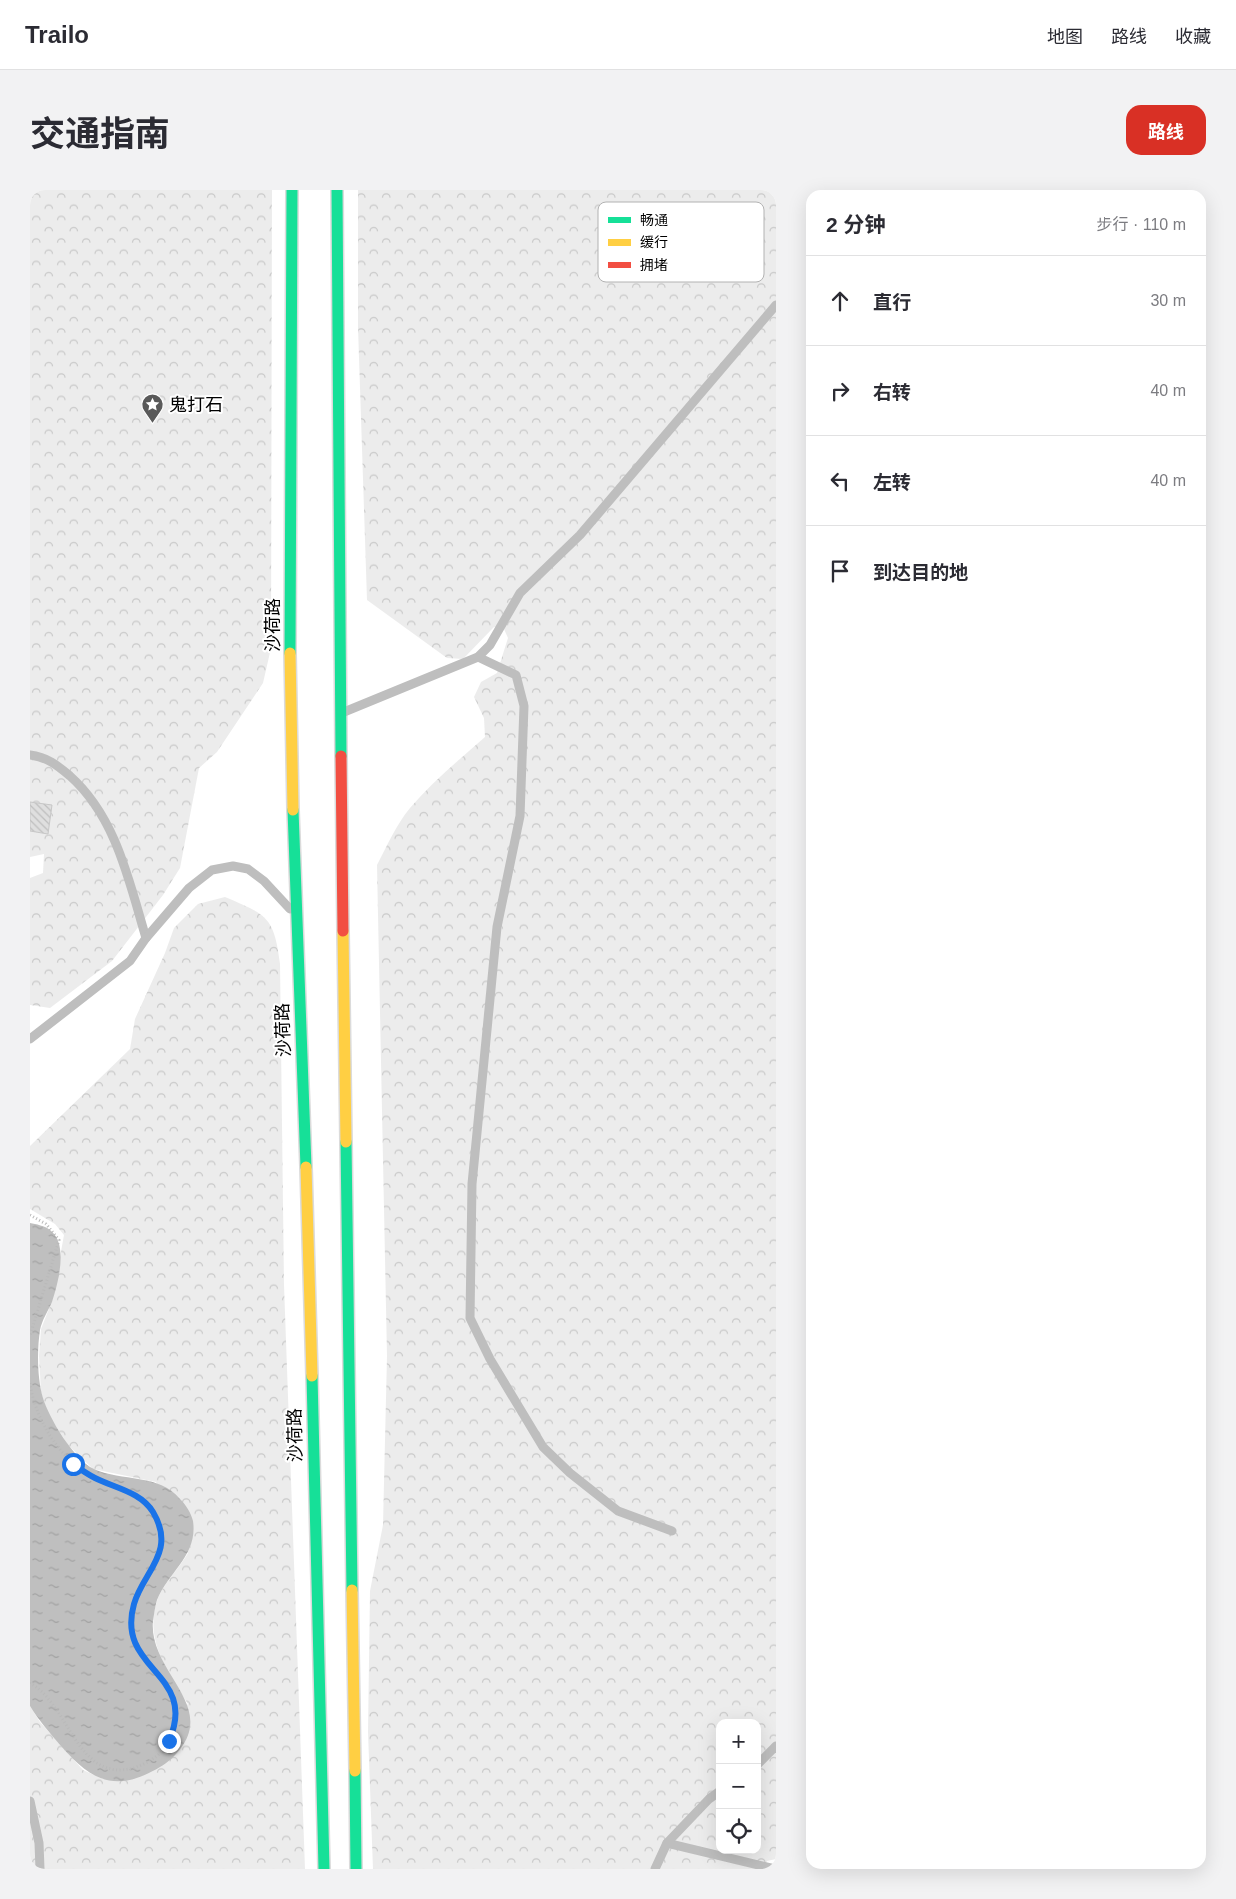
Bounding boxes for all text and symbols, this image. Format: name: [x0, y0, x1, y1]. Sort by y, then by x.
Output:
text: Trailo: [25, 21, 89, 48]
text: 地图: [1047, 27, 1083, 47]
text: 路线: [1111, 27, 1147, 47]
text: 收藏: [1175, 27, 1211, 47]
button: 路线: [1126, 105, 1206, 155]
text: 交通指南: [30, 114, 170, 153]
legend: [598, 202, 764, 282]
text: 畅通: [640, 212, 668, 228]
text: 2 分钟: [826, 213, 886, 236]
text: 步行 · 110 m: [1096, 216, 1186, 233]
text: 缓行: [640, 234, 668, 250]
text: 拥堵: [640, 257, 668, 273]
icon: ahead: [826, 287, 854, 315]
text: 直行: [873, 292, 911, 313]
text: 30 m: [1150, 292, 1186, 309]
icon: right: [826, 377, 854, 405]
text: 右转: [873, 382, 911, 403]
text: 40 m: [1150, 382, 1186, 399]
place icon: 鬼打石: [141, 393, 165, 424]
place label: 鬼打石: [169, 395, 223, 415]
icon: left: [826, 467, 854, 495]
text: 左转: [873, 472, 911, 493]
text: 40 m: [1150, 472, 1186, 489]
icon: arrive: [826, 557, 854, 585]
text: 到达目的地: [873, 562, 968, 583]
street label: 沙荷路: [263, 598, 283, 652]
street label: 沙荷路: [272, 1003, 294, 1057]
street label: 沙荷路: [285, 1408, 305, 1462]
route start: [62, 1453, 85, 1476]
map controls: [716, 1719, 761, 1854]
button: +: [716, 1719, 761, 1764]
route end: [158, 1730, 181, 1753]
button: −: [716, 1764, 761, 1809]
button: locate: [716, 1809, 761, 1854]

